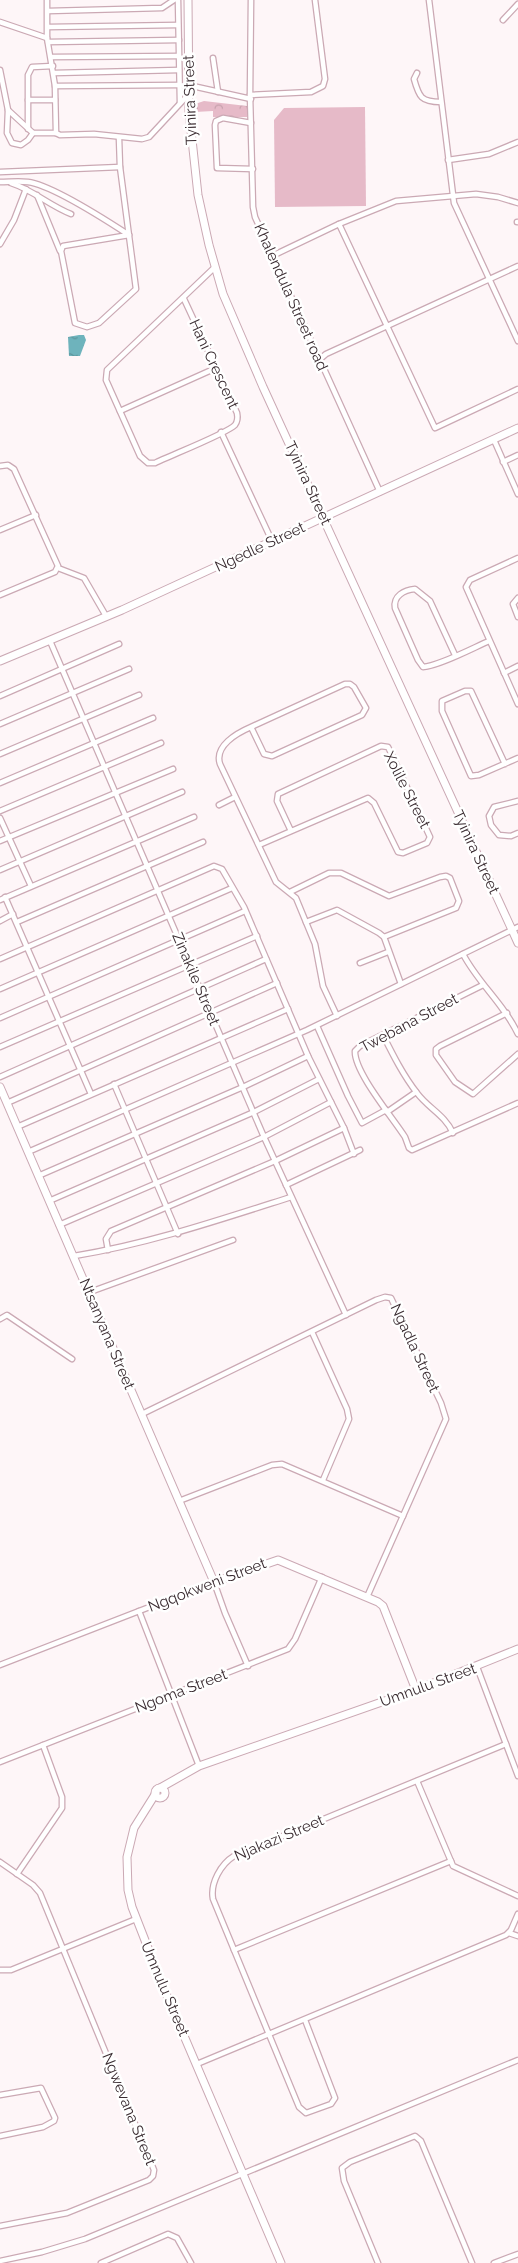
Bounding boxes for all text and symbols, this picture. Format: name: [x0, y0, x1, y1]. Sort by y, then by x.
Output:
street label: Tyinira Street: [179, 55, 201, 145]
street label: Khalendula Street road: [250, 221, 332, 373]
street label: Hani Crescent: [185, 316, 243, 412]
street label: Tyinira Street: [281, 438, 335, 528]
street label: Ngedle Street: [212, 518, 308, 576]
street label: Xolile Street: [380, 749, 434, 831]
street label: Tyinira Street: [449, 807, 503, 897]
street label: Zinakile Street: [168, 930, 224, 1028]
street label: Twebana Street: [357, 990, 461, 1056]
street label: Ntsanyana Street: [75, 1276, 139, 1392]
street label: Ngadla Street: [387, 1301, 443, 1395]
street label: Ngqokweni Street: [145, 1554, 269, 1616]
street label: Umnulu Street: [377, 1659, 479, 1711]
street label: Ngoma Street: [132, 1665, 230, 1717]
street label: Njakazi Street: [232, 1811, 326, 1865]
street label: Umnulu Street: [137, 1939, 193, 2039]
street label: Ngwevana Street: [98, 2050, 160, 2168]

